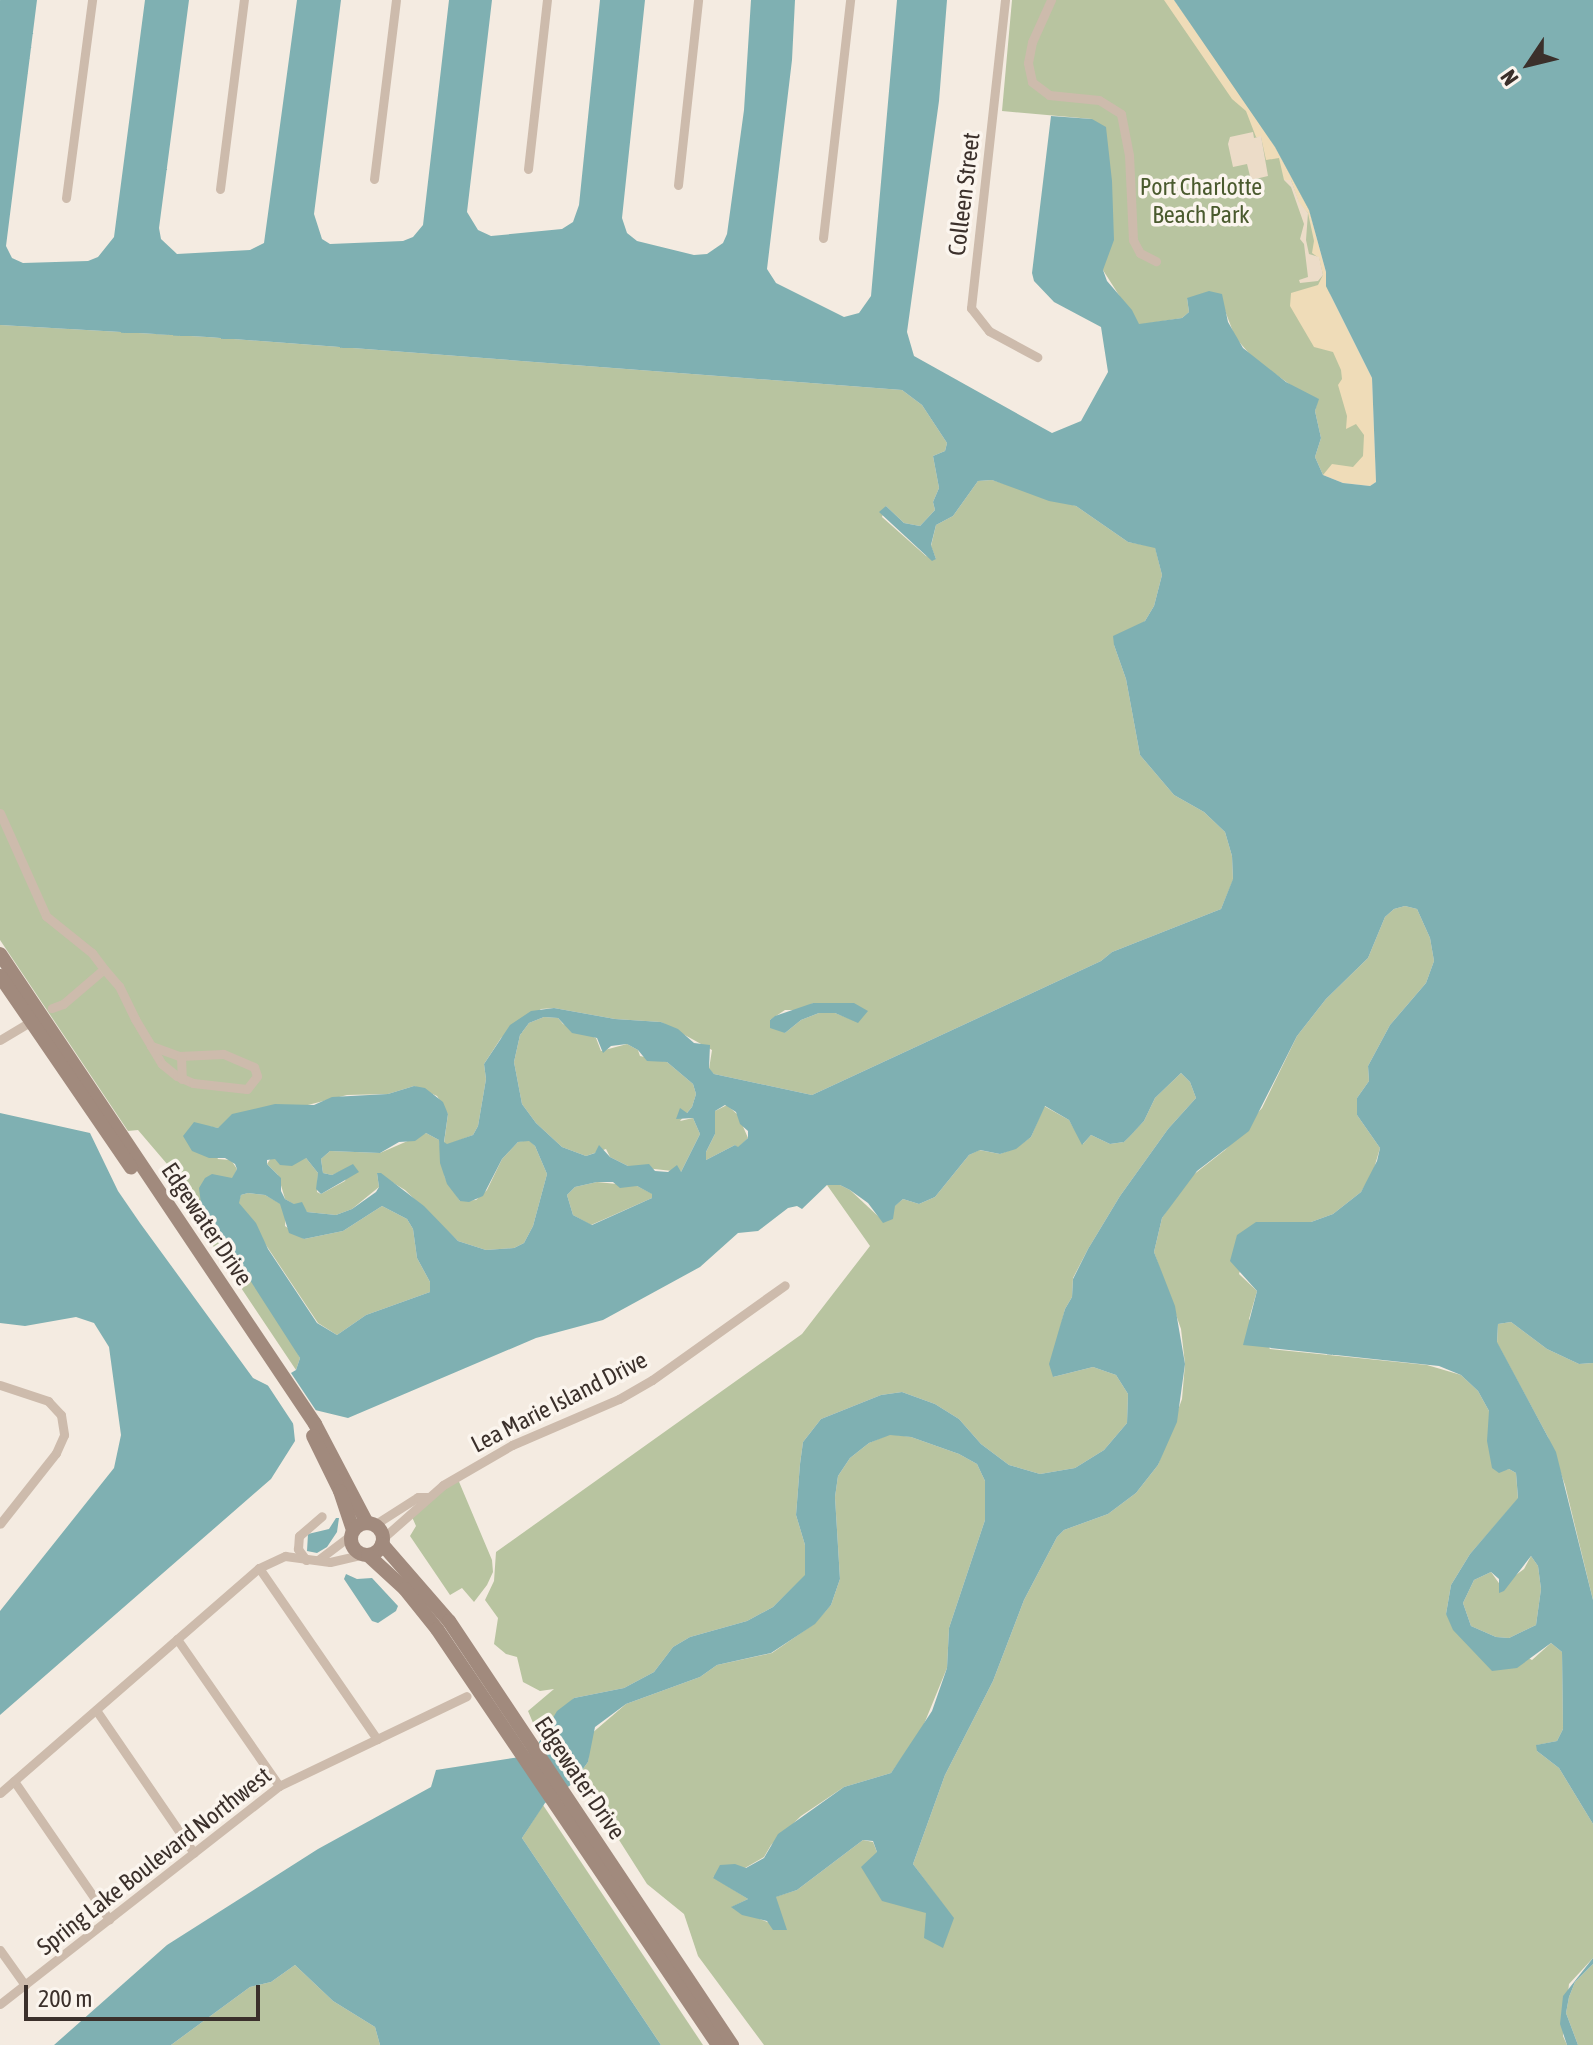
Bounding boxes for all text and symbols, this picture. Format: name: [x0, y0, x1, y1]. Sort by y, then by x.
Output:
north arrow: [1489, 24, 1569, 104]
text: N: [1495, 65, 1524, 91]
street label: Colleen Street: [942, 131, 986, 257]
park label: Port Charlotte Beach Park: [1140, 173, 1262, 229]
street label: Edgewater Drive: [155, 1157, 259, 1291]
street label: Lea Marie Island Drive: [466, 1345, 652, 1459]
street label: Edgewater Drive: [528, 1711, 632, 1845]
street label: Spring Lake Boulevard Northwest: [31, 1761, 277, 1961]
scale bar: [28, 1969, 264, 2019]
text: 200 m: [38, 1985, 92, 2012]

